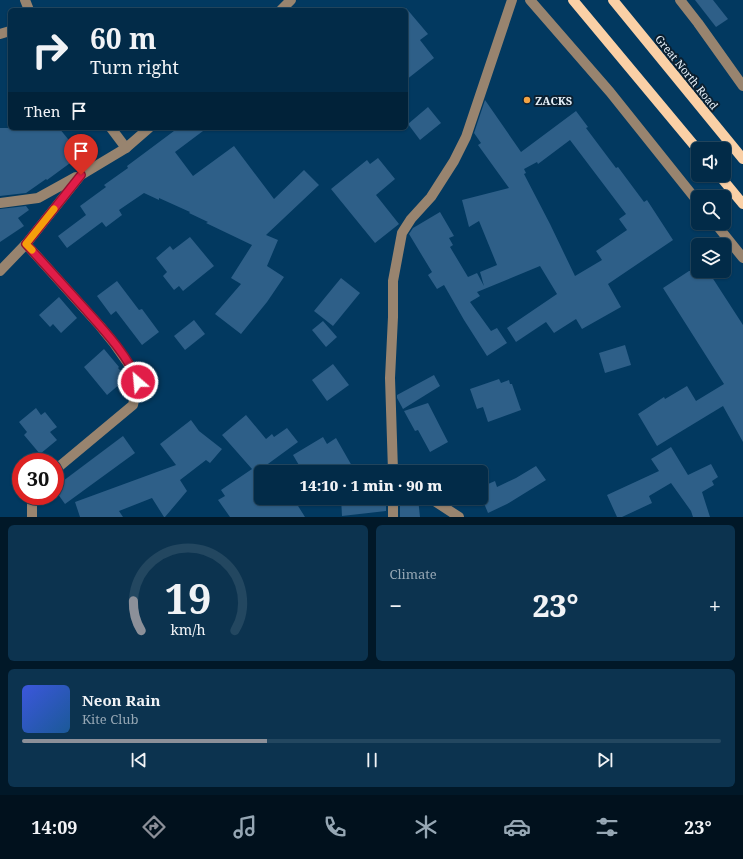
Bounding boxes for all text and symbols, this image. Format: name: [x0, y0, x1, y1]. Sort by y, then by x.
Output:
text: 60 m: [90, 19, 157, 57]
icon: right: [24, 24, 76, 76]
street label: Great North Road: [652, 32, 722, 113]
text: Turn right: [90, 55, 179, 79]
place label: ZACKS: [535, 93, 572, 108]
marker: ZACKS: [522, 95, 532, 105]
icon: arrive: [68, 100, 90, 122]
text: Then: [24, 101, 60, 121]
pin: [64, 134, 98, 175]
icon: arrive: [70, 140, 92, 162]
map controls: [691, 142, 731, 278]
button: sound: [691, 142, 731, 182]
button: search: [691, 190, 731, 230]
button: layers: [691, 238, 731, 278]
position arrow: [117, 361, 159, 403]
speed limit sign: 30: [12, 453, 64, 505]
text: 14:10 · 1 min · 90 m: [300, 475, 442, 495]
text: Climate: [390, 565, 437, 583]
text: 19: [164, 570, 211, 626]
text: 23°: [532, 585, 578, 626]
text: −: [390, 590, 402, 620]
text: +: [709, 590, 721, 620]
text: km/h: [170, 620, 205, 639]
text: Neon Rain: [82, 690, 160, 710]
text: Kite Club: [82, 710, 138, 728]
icon: previous: [128, 749, 150, 771]
icon: pause: [361, 749, 383, 771]
icon: next: [594, 749, 616, 771]
icon: directions: [140, 813, 168, 841]
icon: music: [231, 813, 259, 841]
icon: phone: [321, 813, 349, 841]
icon: climate: [412, 813, 440, 841]
icon: car: [503, 813, 531, 841]
icon: filters: [593, 813, 621, 841]
text: 14:09: [31, 815, 77, 839]
text: 23°: [684, 815, 712, 839]

